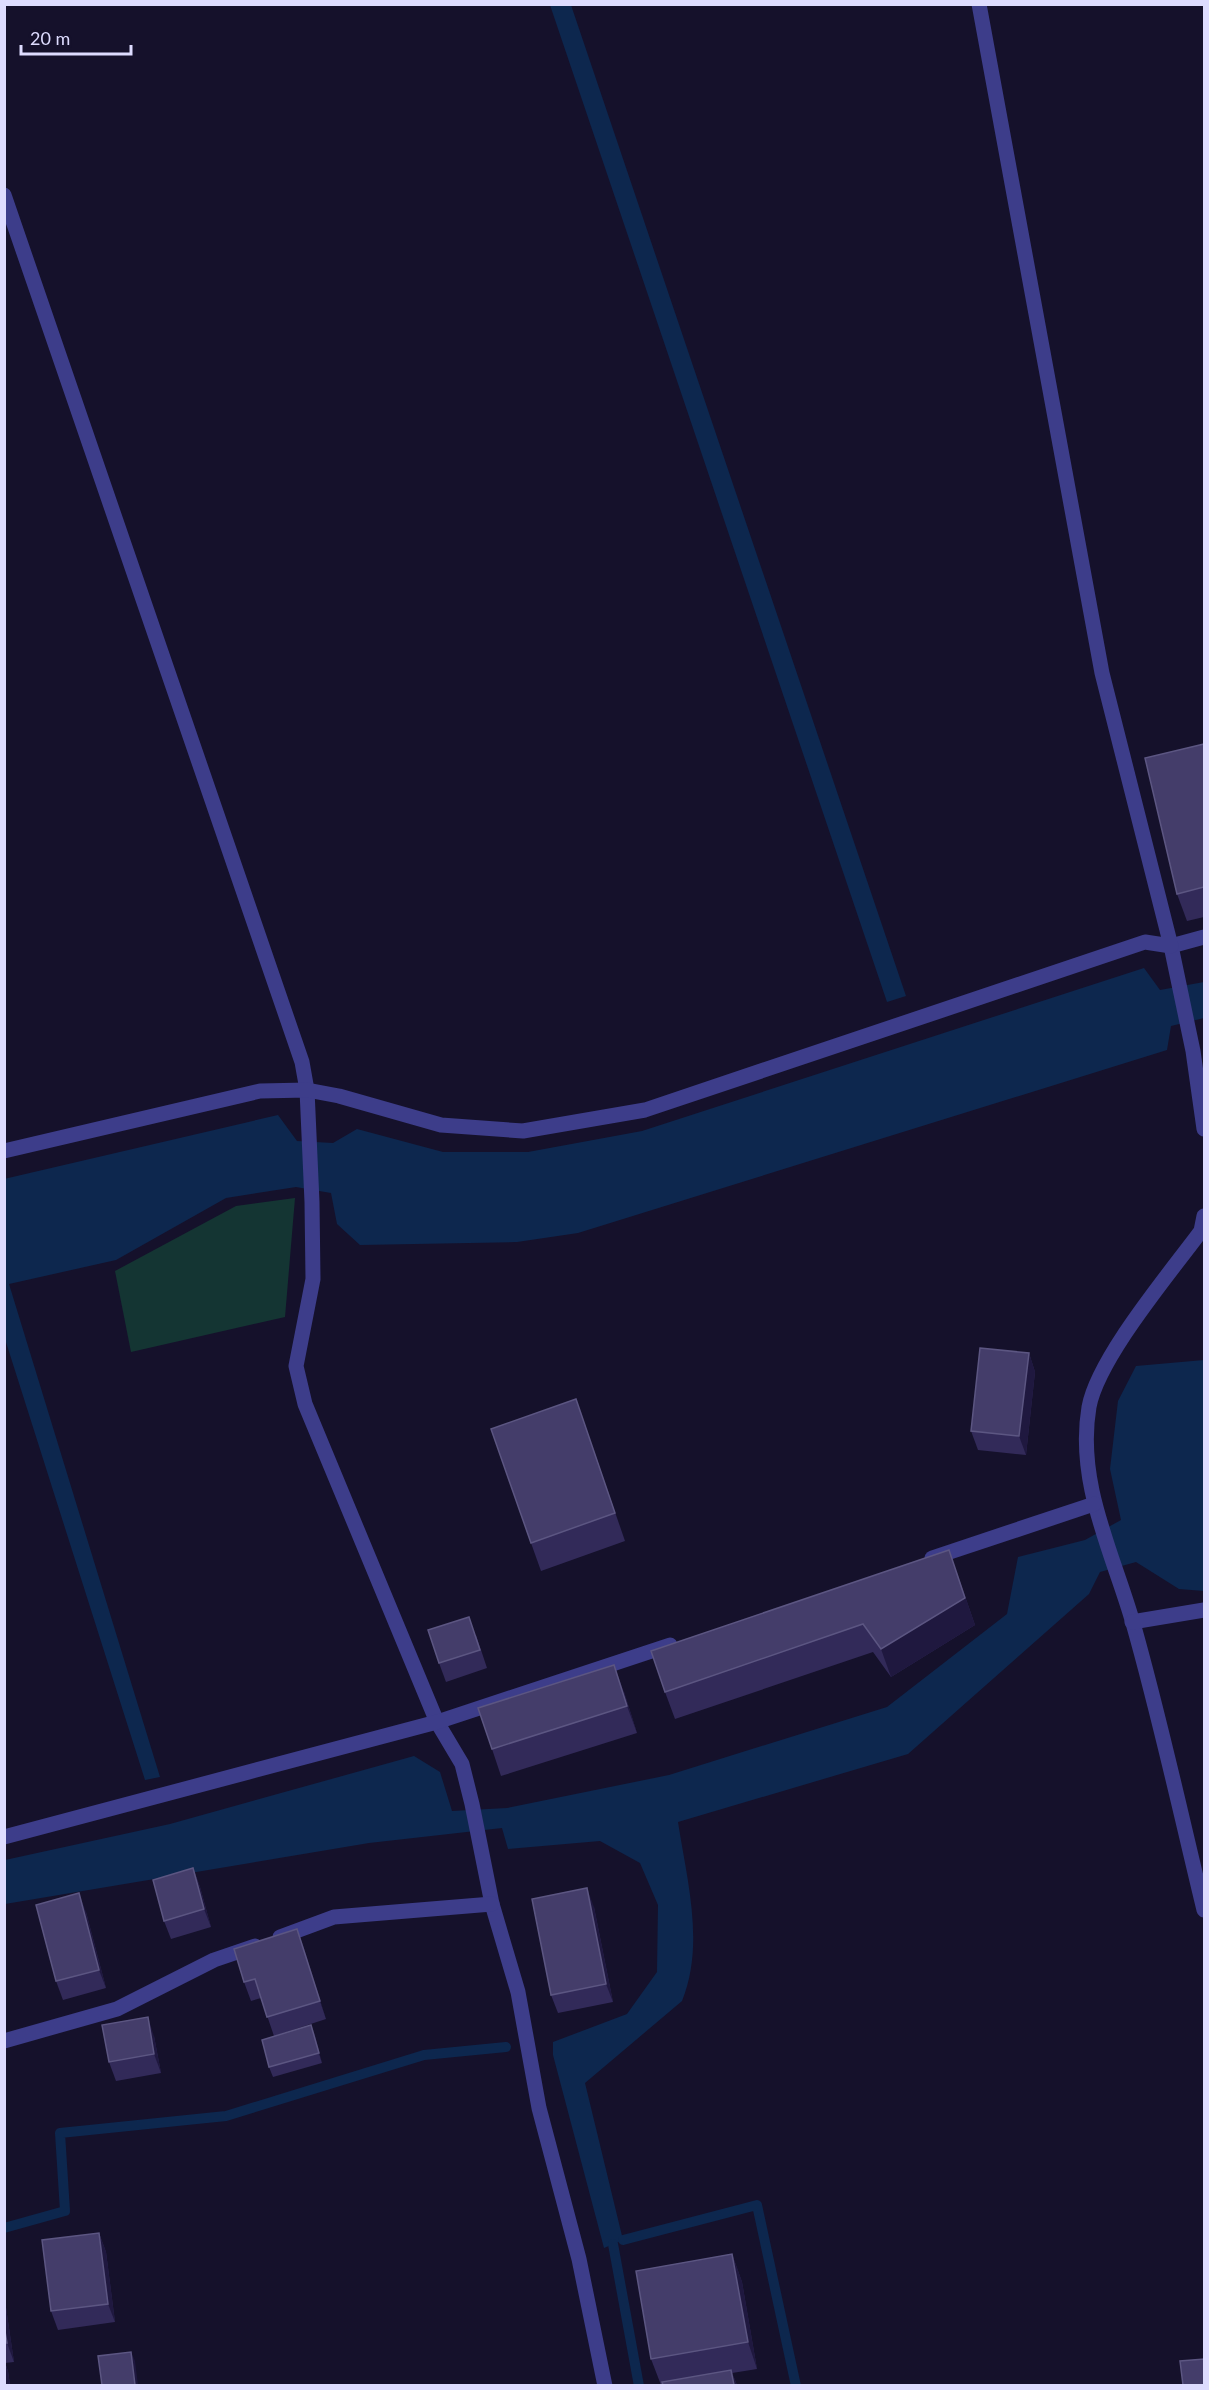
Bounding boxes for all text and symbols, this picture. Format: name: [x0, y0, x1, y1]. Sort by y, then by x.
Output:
scale bar: [21, 18, 130, 56]
text: 20 m: [30, 27, 70, 49]

